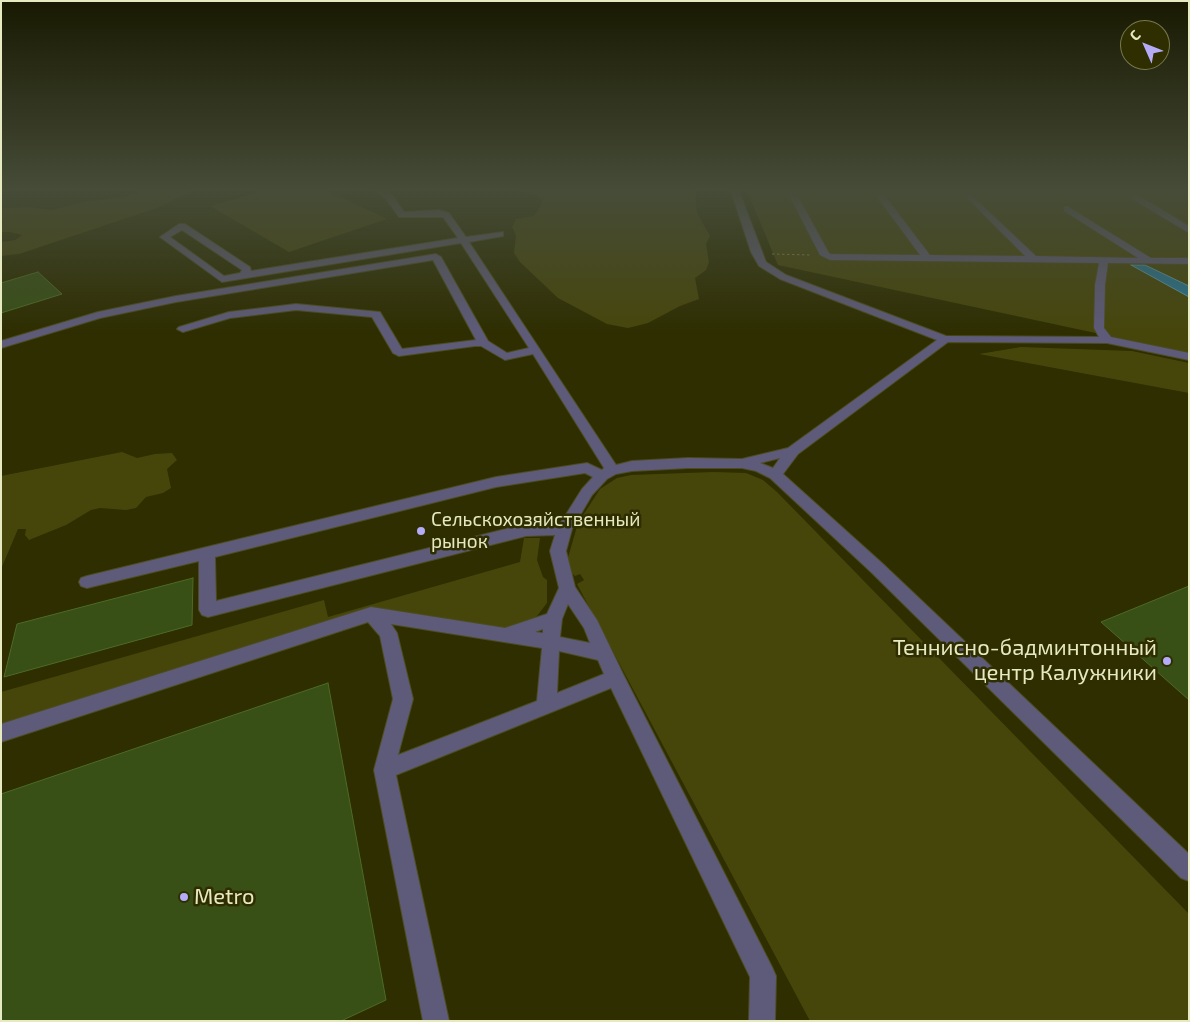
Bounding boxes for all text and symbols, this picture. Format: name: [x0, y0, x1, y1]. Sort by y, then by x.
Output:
north arrow: [1120, 20, 1170, 70]
text: С: [1126, 26, 1144, 44]
place label: Сельскохозяйственный рынок: [431, 509, 640, 553]
marker: Сельскохозяйственный рынок: [415, 525, 427, 537]
place label: Теннисно-бадминтонный центр Калужники: [893, 635, 1157, 686]
marker: Теннисно-бадминтонный центр Калужники: [1161, 655, 1173, 667]
place label: Metro: [194, 884, 255, 910]
marker: Metro: [178, 891, 190, 903]

